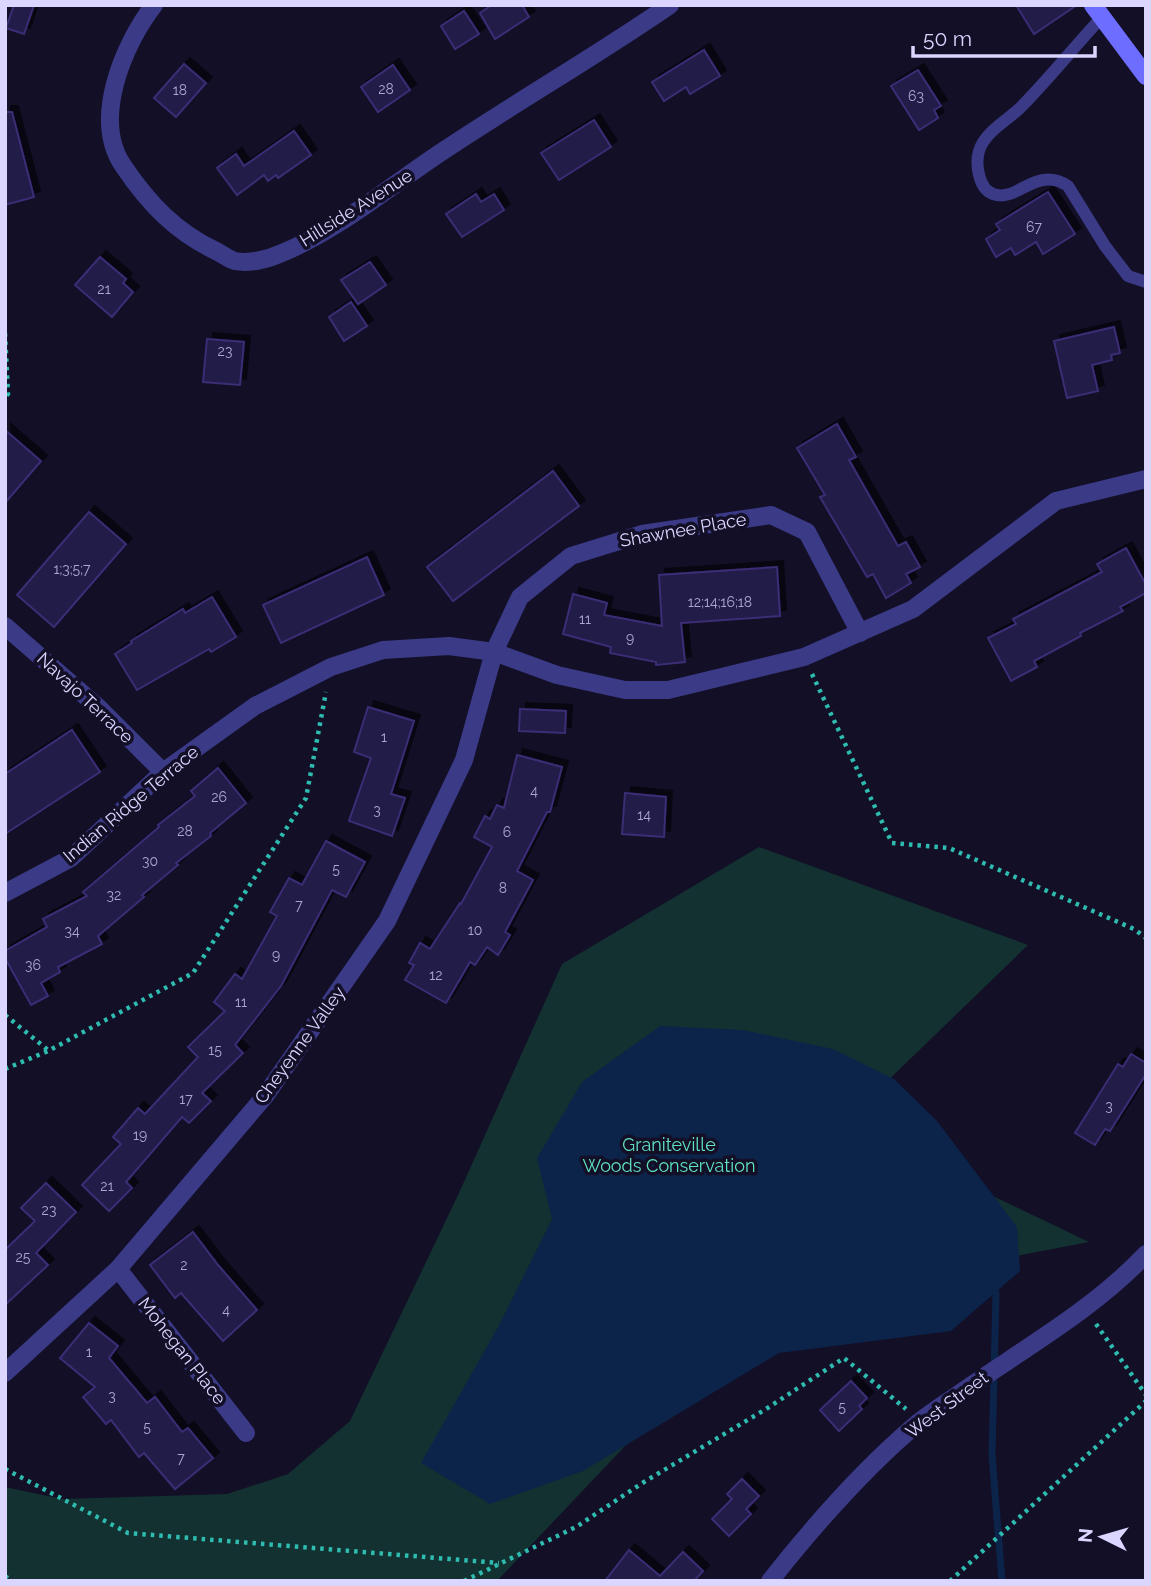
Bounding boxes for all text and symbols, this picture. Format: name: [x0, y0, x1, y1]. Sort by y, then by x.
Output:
scale bar: [913, 14, 1095, 58]
text: 50 m: [923, 26, 972, 51]
house number: 28: [378, 81, 394, 97]
house number: 18: [173, 82, 187, 98]
house number: 63: [908, 88, 924, 104]
street label: Hillside Avenue: [296, 164, 416, 251]
house number: 67: [1026, 219, 1042, 235]
house number: 21: [97, 281, 111, 297]
house number: 23: [218, 343, 232, 359]
street label: Shawnee Place: [618, 508, 748, 551]
house number: 1;3;5;7: [53, 561, 91, 577]
house number: 12;14;16;18: [688, 594, 752, 610]
house number: 11: [579, 611, 591, 627]
house number: 9: [626, 630, 634, 646]
street label: Navajo Terrace: [33, 648, 138, 748]
house number: 1: [381, 729, 387, 745]
street label: Indian Ridge Terrace: [59, 741, 203, 866]
house number: 4: [530, 783, 538, 799]
house number: 26: [211, 789, 227, 805]
house number: 3: [373, 802, 381, 818]
house number: 14: [637, 807, 651, 823]
house number: 28: [177, 823, 193, 839]
house number: 6: [503, 824, 511, 840]
house number: 30: [142, 853, 158, 869]
house number: 5: [332, 861, 340, 877]
house number: 8: [499, 880, 507, 896]
house number: 32: [107, 887, 121, 903]
house number: 7: [295, 897, 303, 913]
house number: 10: [468, 922, 482, 938]
house number: 34: [64, 923, 80, 939]
house number: 9: [272, 947, 280, 963]
house number: 36: [25, 957, 41, 973]
house number: 12: [429, 967, 443, 983]
street label: Cheyenne Valley: [250, 982, 349, 1107]
house number: 11: [235, 994, 247, 1010]
house number: 15: [208, 1042, 222, 1058]
house number: 17: [179, 1091, 193, 1107]
house number: 3: [1105, 1098, 1113, 1114]
house number: 19: [133, 1127, 147, 1143]
park label: Graniteville Woods Conservation: [583, 1134, 755, 1176]
house number: 21: [100, 1178, 114, 1194]
house number: 23: [42, 1202, 56, 1218]
house number: 25: [16, 1249, 31, 1265]
house number: 2: [180, 1257, 188, 1273]
street label: Mohegan Place: [134, 1293, 231, 1409]
house number: 4: [222, 1302, 230, 1318]
house number: 1: [86, 1344, 92, 1360]
street label: West Street: [901, 1367, 992, 1442]
house number: 3: [108, 1388, 116, 1404]
house number: 5: [838, 1399, 846, 1415]
house number: 5: [143, 1419, 151, 1435]
house number: 7: [177, 1450, 185, 1466]
north arrow: [1067, 1502, 1137, 1572]
text: N: [1073, 1527, 1097, 1544]

